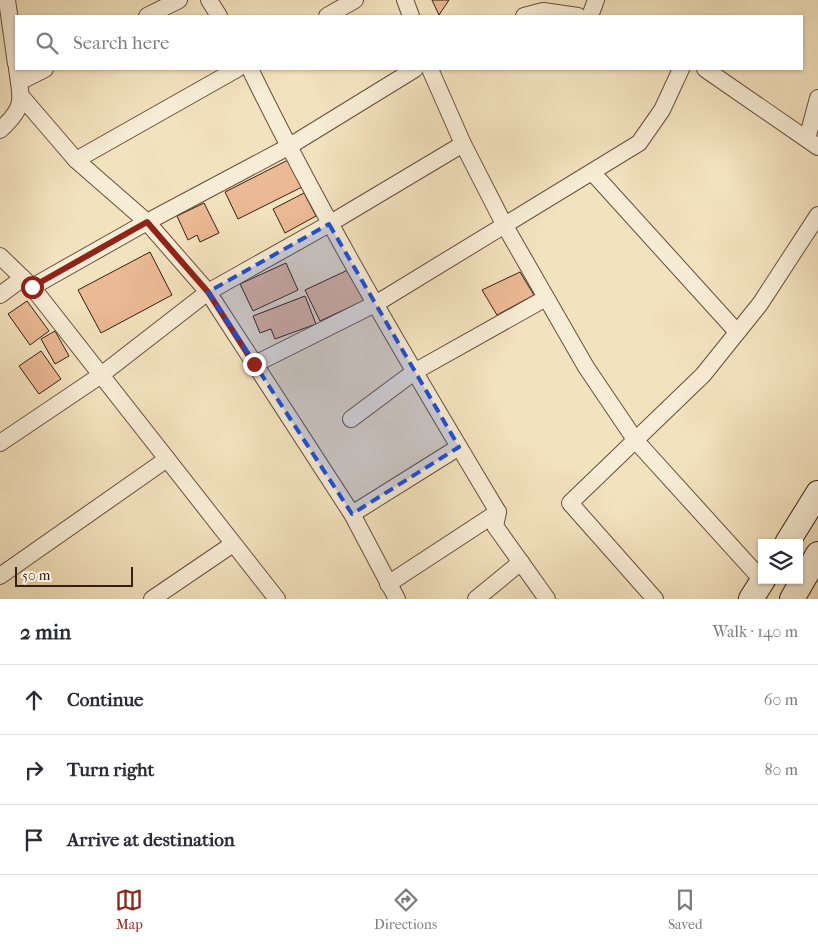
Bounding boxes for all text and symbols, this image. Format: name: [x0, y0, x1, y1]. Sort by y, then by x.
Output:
search box: [15, 15, 803, 70]
icon: search: [33, 29, 61, 57]
text: Search here: [73, 32, 169, 54]
route start: [21, 276, 44, 299]
route end: [243, 353, 266, 376]
map controls: [758, 539, 803, 584]
button: layers: [758, 539, 803, 584]
scale bar: [15, 564, 132, 587]
text: 50 m: [22, 567, 50, 584]
text: 2 min: [20, 620, 71, 644]
text: Walk · 140 m: [713, 622, 798, 641]
icon: ahead: [20, 686, 48, 714]
text: Continue: [67, 689, 143, 711]
text: 60 m: [764, 690, 798, 709]
icon: right: [20, 756, 48, 784]
text: Turn right: [67, 759, 154, 781]
text: 80 m: [764, 760, 798, 779]
icon: arrive: [20, 826, 48, 854]
text: Arrive at destination: [67, 829, 235, 851]
tab: Map: [115, 886, 143, 933]
tab: Directions: [374, 886, 437, 933]
tab: Saved: [668, 886, 703, 933]

